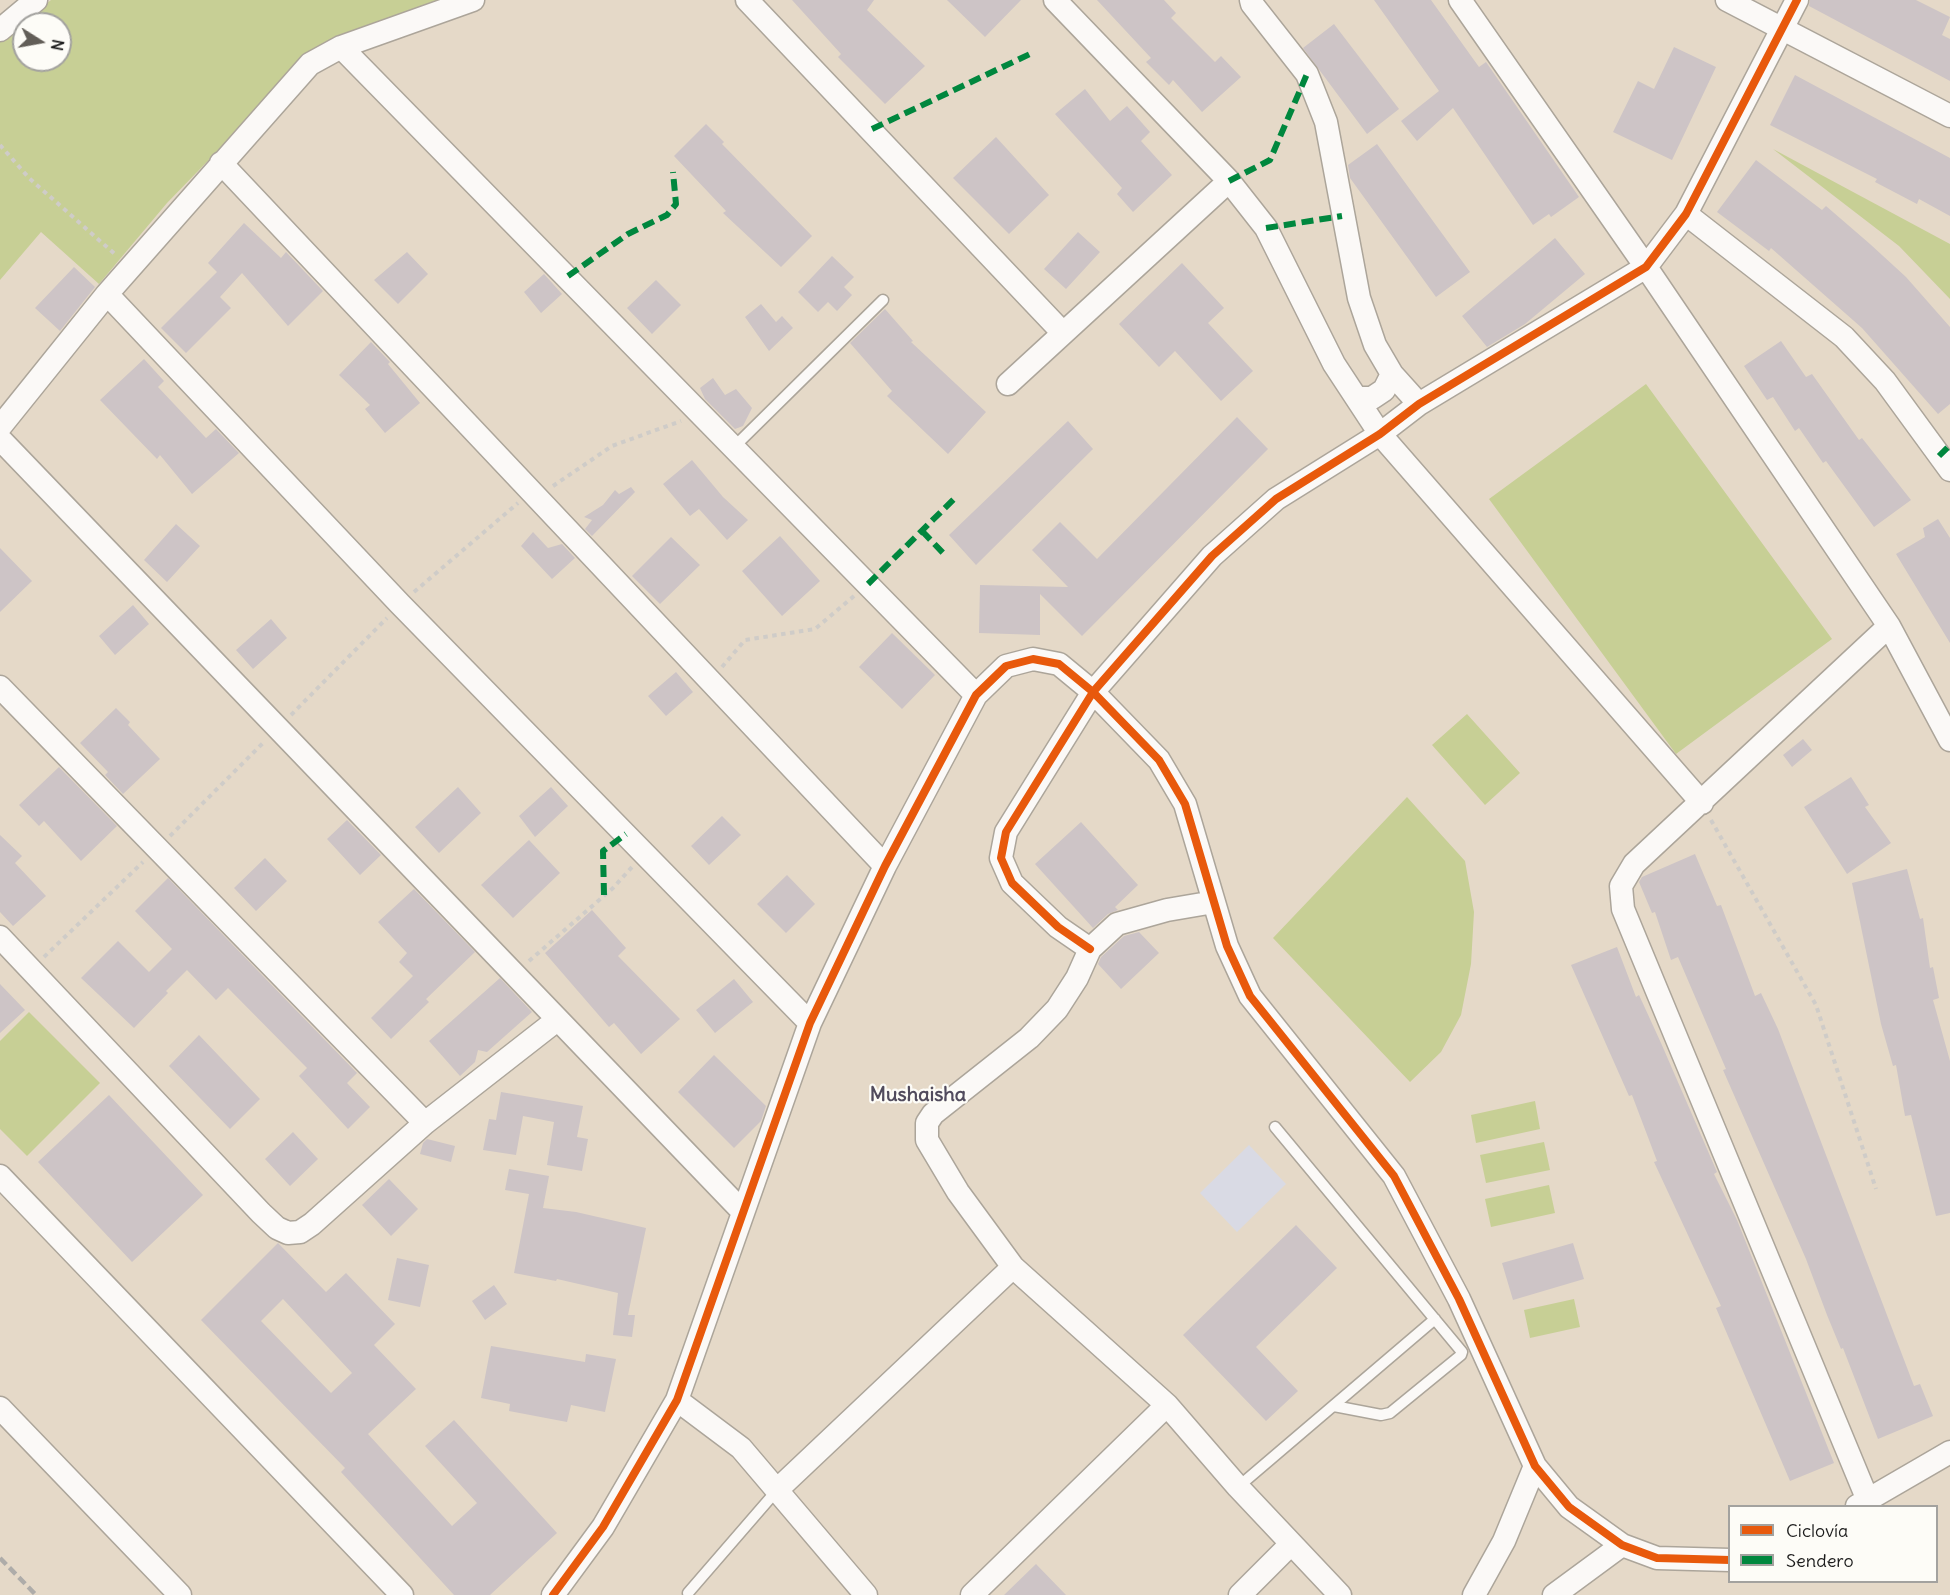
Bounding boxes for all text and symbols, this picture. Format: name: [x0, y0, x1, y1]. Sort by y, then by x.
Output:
north arrow: [12, 12, 72, 72]
text: N: [47, 38, 69, 52]
district label: Mushaisha: [870, 1083, 966, 1107]
legend: [1728, 1505, 1938, 1583]
text: Ciclovía: [1786, 1519, 1848, 1542]
text: Sendero: [1786, 1549, 1854, 1572]

